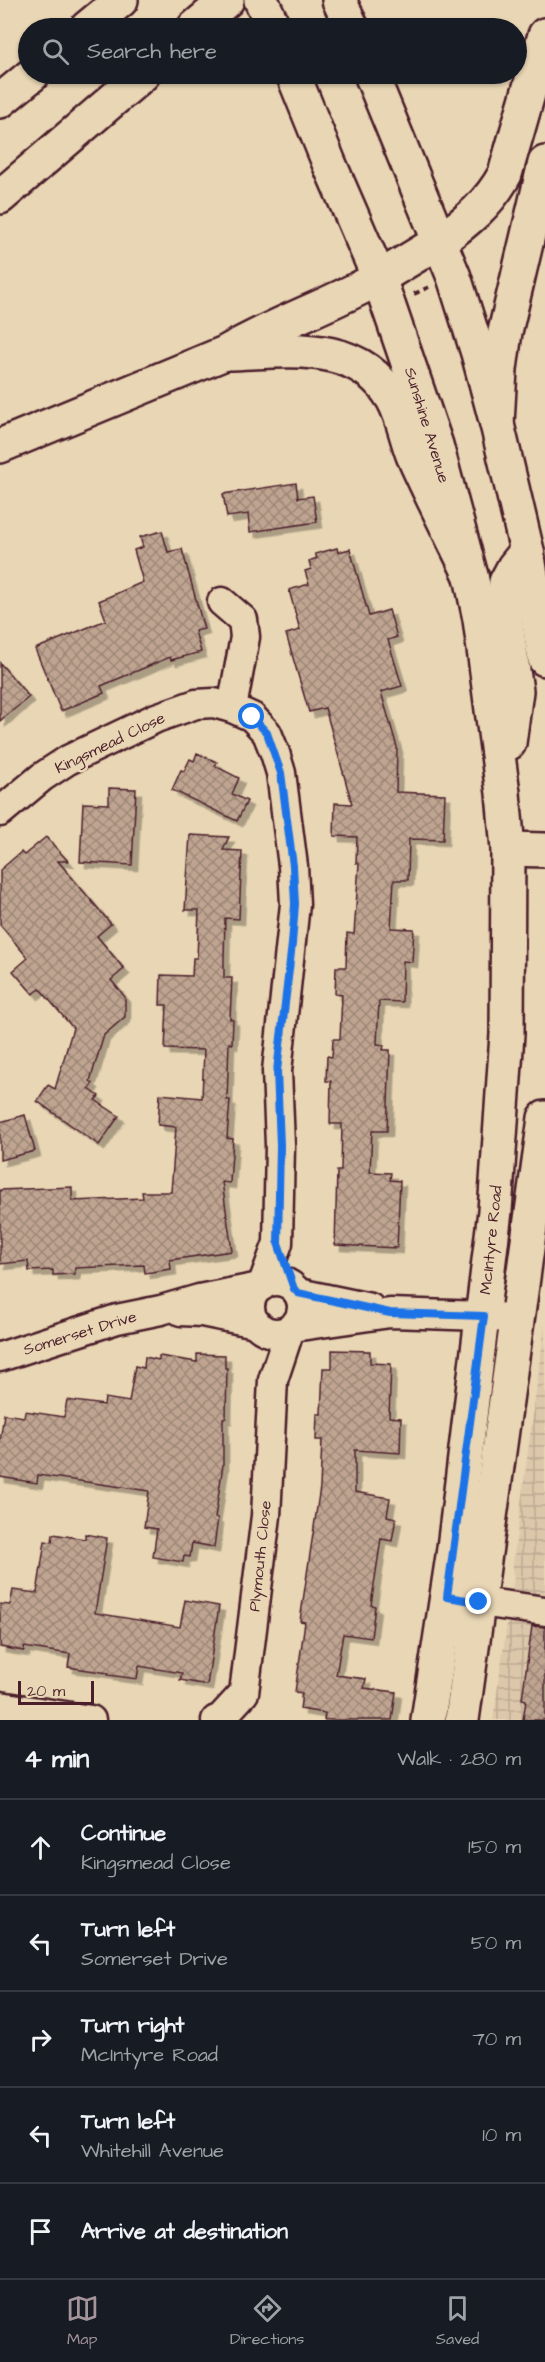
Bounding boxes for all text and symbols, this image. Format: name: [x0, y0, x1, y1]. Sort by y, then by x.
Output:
search box: [18, 18, 527, 84]
icon: search: [39, 35, 72, 68]
text: Search here: [87, 36, 217, 67]
street label: Sunshine Avenue: [399, 364, 455, 486]
route start: [238, 703, 264, 729]
street label: Kingsmead Close: [51, 707, 169, 780]
street label: McIntyre Road: [474, 1184, 509, 1296]
street label: Somerset Drive: [21, 1305, 140, 1361]
street label: Plymouth Close: [243, 1499, 278, 1613]
route end: [465, 1588, 491, 1614]
scale bar: [18, 1678, 94, 1706]
text: 20 m: [27, 1680, 65, 1702]
text: 4 min: [24, 1741, 89, 1777]
text: Walk · 280 m: [397, 1745, 521, 1773]
text: Continue: [81, 1818, 166, 1849]
icon: ahead: [24, 1831, 57, 1864]
text: 150 m: [468, 1833, 521, 1861]
text: Kingsmead Close: [81, 1849, 231, 1877]
text: Turn left: [81, 1914, 175, 1945]
icon: left: [24, 1927, 57, 1960]
text: 50 m: [471, 1929, 521, 1957]
text: Somerset Drive: [81, 1945, 228, 1973]
text: Turn right: [81, 2010, 184, 2041]
icon: right: [24, 2023, 57, 2056]
text: 70 m: [473, 2025, 521, 2053]
text: McIntyre Road: [81, 2041, 218, 2069]
text: Turn left: [81, 2106, 175, 2137]
icon: left: [24, 2119, 57, 2152]
text: 10 m: [482, 2121, 521, 2149]
text: Whitehill Avenue: [81, 2137, 224, 2165]
icon: arrive: [24, 2215, 57, 2248]
text: Arrive at destination: [81, 2216, 288, 2247]
tab: Map: [66, 2292, 99, 2350]
tab: Directions: [230, 2292, 304, 2350]
tab: Saved: [436, 2292, 479, 2350]

